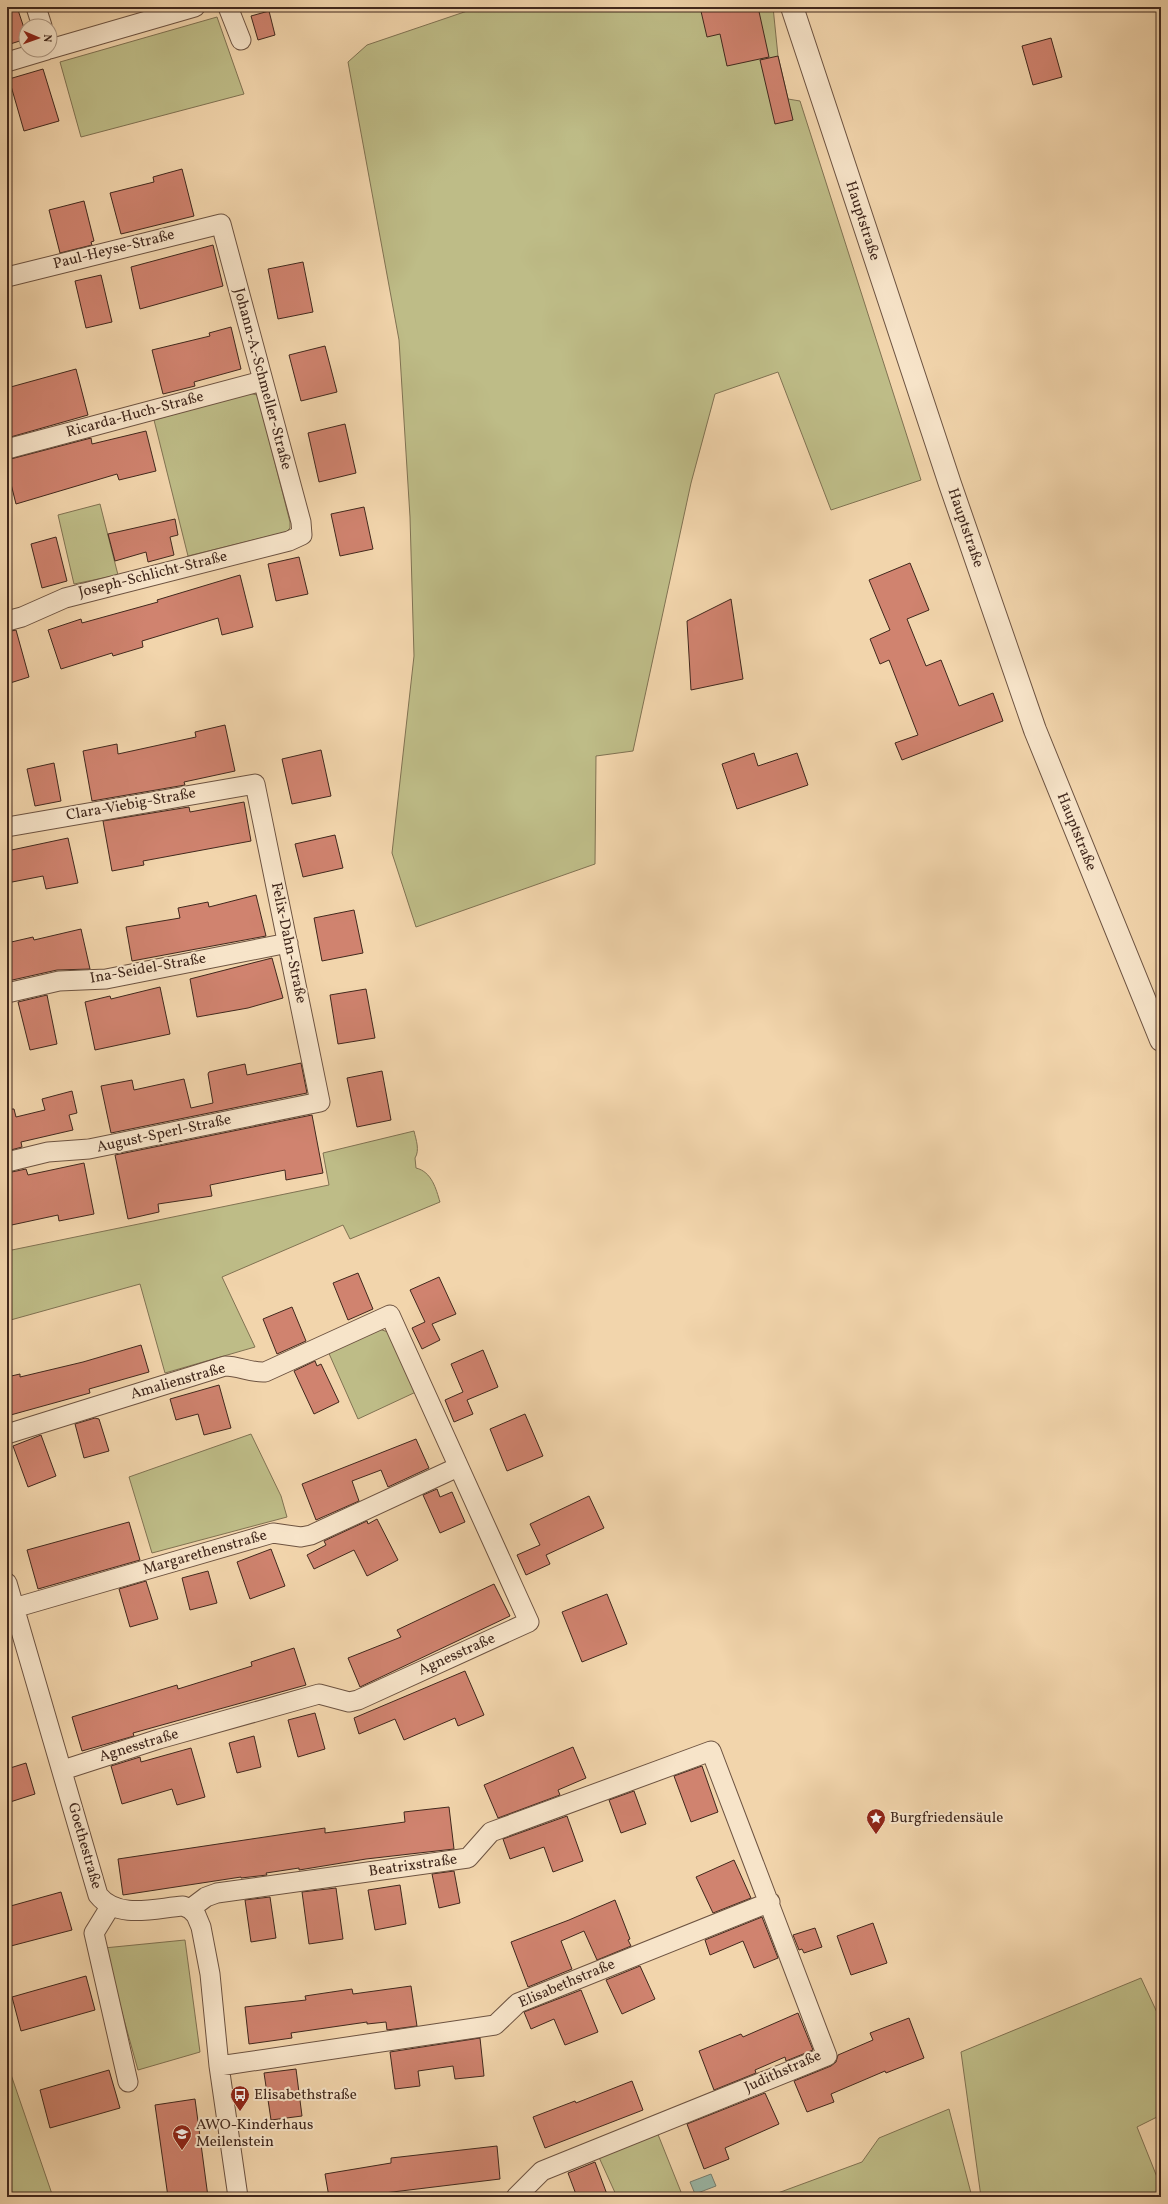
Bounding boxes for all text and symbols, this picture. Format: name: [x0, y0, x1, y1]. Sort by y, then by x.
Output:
north arrow: [18, 18, 58, 58]
text: N: [39, 34, 54, 43]
street label: Hauptstraße: [839, 178, 885, 264]
street label: Paul-Heyse-Straße: [51, 225, 177, 275]
street label: Johann-A.-Schmeller-Straße: [228, 286, 296, 472]
street label: Ricarda-Huch-Straße: [64, 387, 206, 443]
street label: Hauptstraße: [942, 486, 988, 570]
street label: Joseph-Schlicht-Straße: [76, 546, 230, 604]
street label: Clara-Viebig-Straße: [64, 783, 198, 827]
street label: Hauptstraße: [1051, 790, 1101, 874]
street label: Felix-Dahn-Straße: [265, 881, 311, 1005]
street label: Ina-Seidel-Straße: [88, 948, 208, 990]
street label: August-Sperl-Straße: [95, 1109, 233, 1159]
street label: Amalienstraße: [128, 1358, 228, 1406]
street label: Margarethenstraße: [141, 1525, 269, 1581]
street label: Agnesstraße: [415, 1629, 499, 1681]
street label: Agnesstraße: [97, 1724, 181, 1768]
street label: Goethestraße: [62, 1800, 106, 1892]
place icon: Burgfriedensäule: [865, 1807, 887, 1835]
place label: Burgfriedensäule: [890, 1808, 1003, 1829]
street label: Beatrixstraße: [367, 1849, 459, 1883]
street label: Elisabethstraße: [516, 1954, 618, 2014]
street label: Judithstraße: [741, 2046, 825, 2098]
bus stop icon: Elisabethstraße: [229, 2084, 251, 2112]
place label: Elisabethstraße: [254, 2085, 357, 2106]
place label: AWO-Kinderhaus Meilenstein: [196, 2115, 313, 2153]
school or university icon: AWO-Kinderhaus Meilenstein: [171, 2123, 193, 2151]

